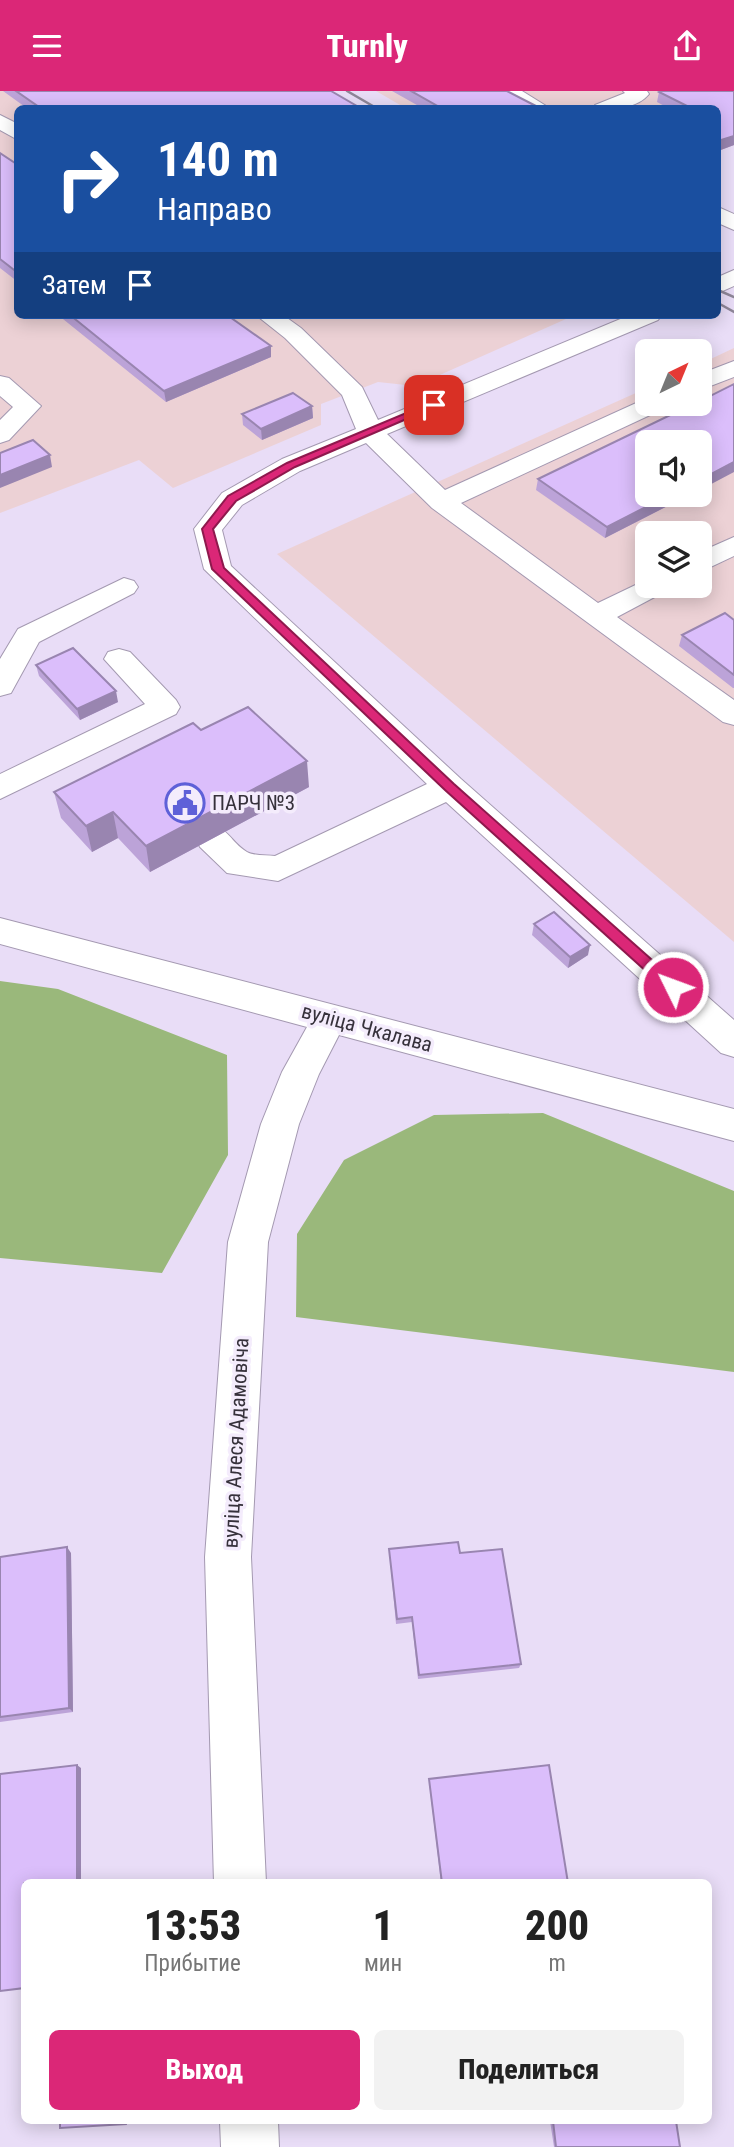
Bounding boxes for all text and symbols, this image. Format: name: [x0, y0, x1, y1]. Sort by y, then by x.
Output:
icon: menu: [28, 27, 66, 65]
text: Turnly: [326, 27, 408, 65]
icon: share: [668, 27, 706, 65]
text: 140 m: [157, 131, 279, 188]
icon: right: [42, 133, 133, 224]
text: Направо: [157, 190, 272, 228]
icon: arrive: [121, 266, 159, 304]
text: Затем: [42, 270, 107, 300]
north arrow: [635, 339, 712, 417]
map controls: [635, 339, 712, 598]
pin: [404, 375, 464, 435]
icon: arrive: [415, 386, 453, 424]
button: sound: [635, 430, 712, 507]
button: layers: [635, 521, 712, 598]
public building icon: ПАРЧ №3: [164, 782, 206, 824]
place label: ПАРЧ №3: [212, 791, 295, 815]
position arrow: [636, 950, 710, 1024]
street label: вуліца Чкалава: [299, 999, 435, 1057]
street label: вуліца Алеся Адамовіча: [219, 1337, 253, 1549]
text: 13:53: [144, 1901, 241, 1950]
text: 1: [372, 1901, 394, 1950]
text: 200: [525, 1901, 589, 1950]
text: Прибытие: [144, 1950, 241, 1977]
text: мин: [364, 1950, 402, 1977]
text: m: [548, 1950, 566, 1977]
button: Выход: [49, 2030, 360, 2110]
button: Поделиться: [374, 2030, 684, 2110]

